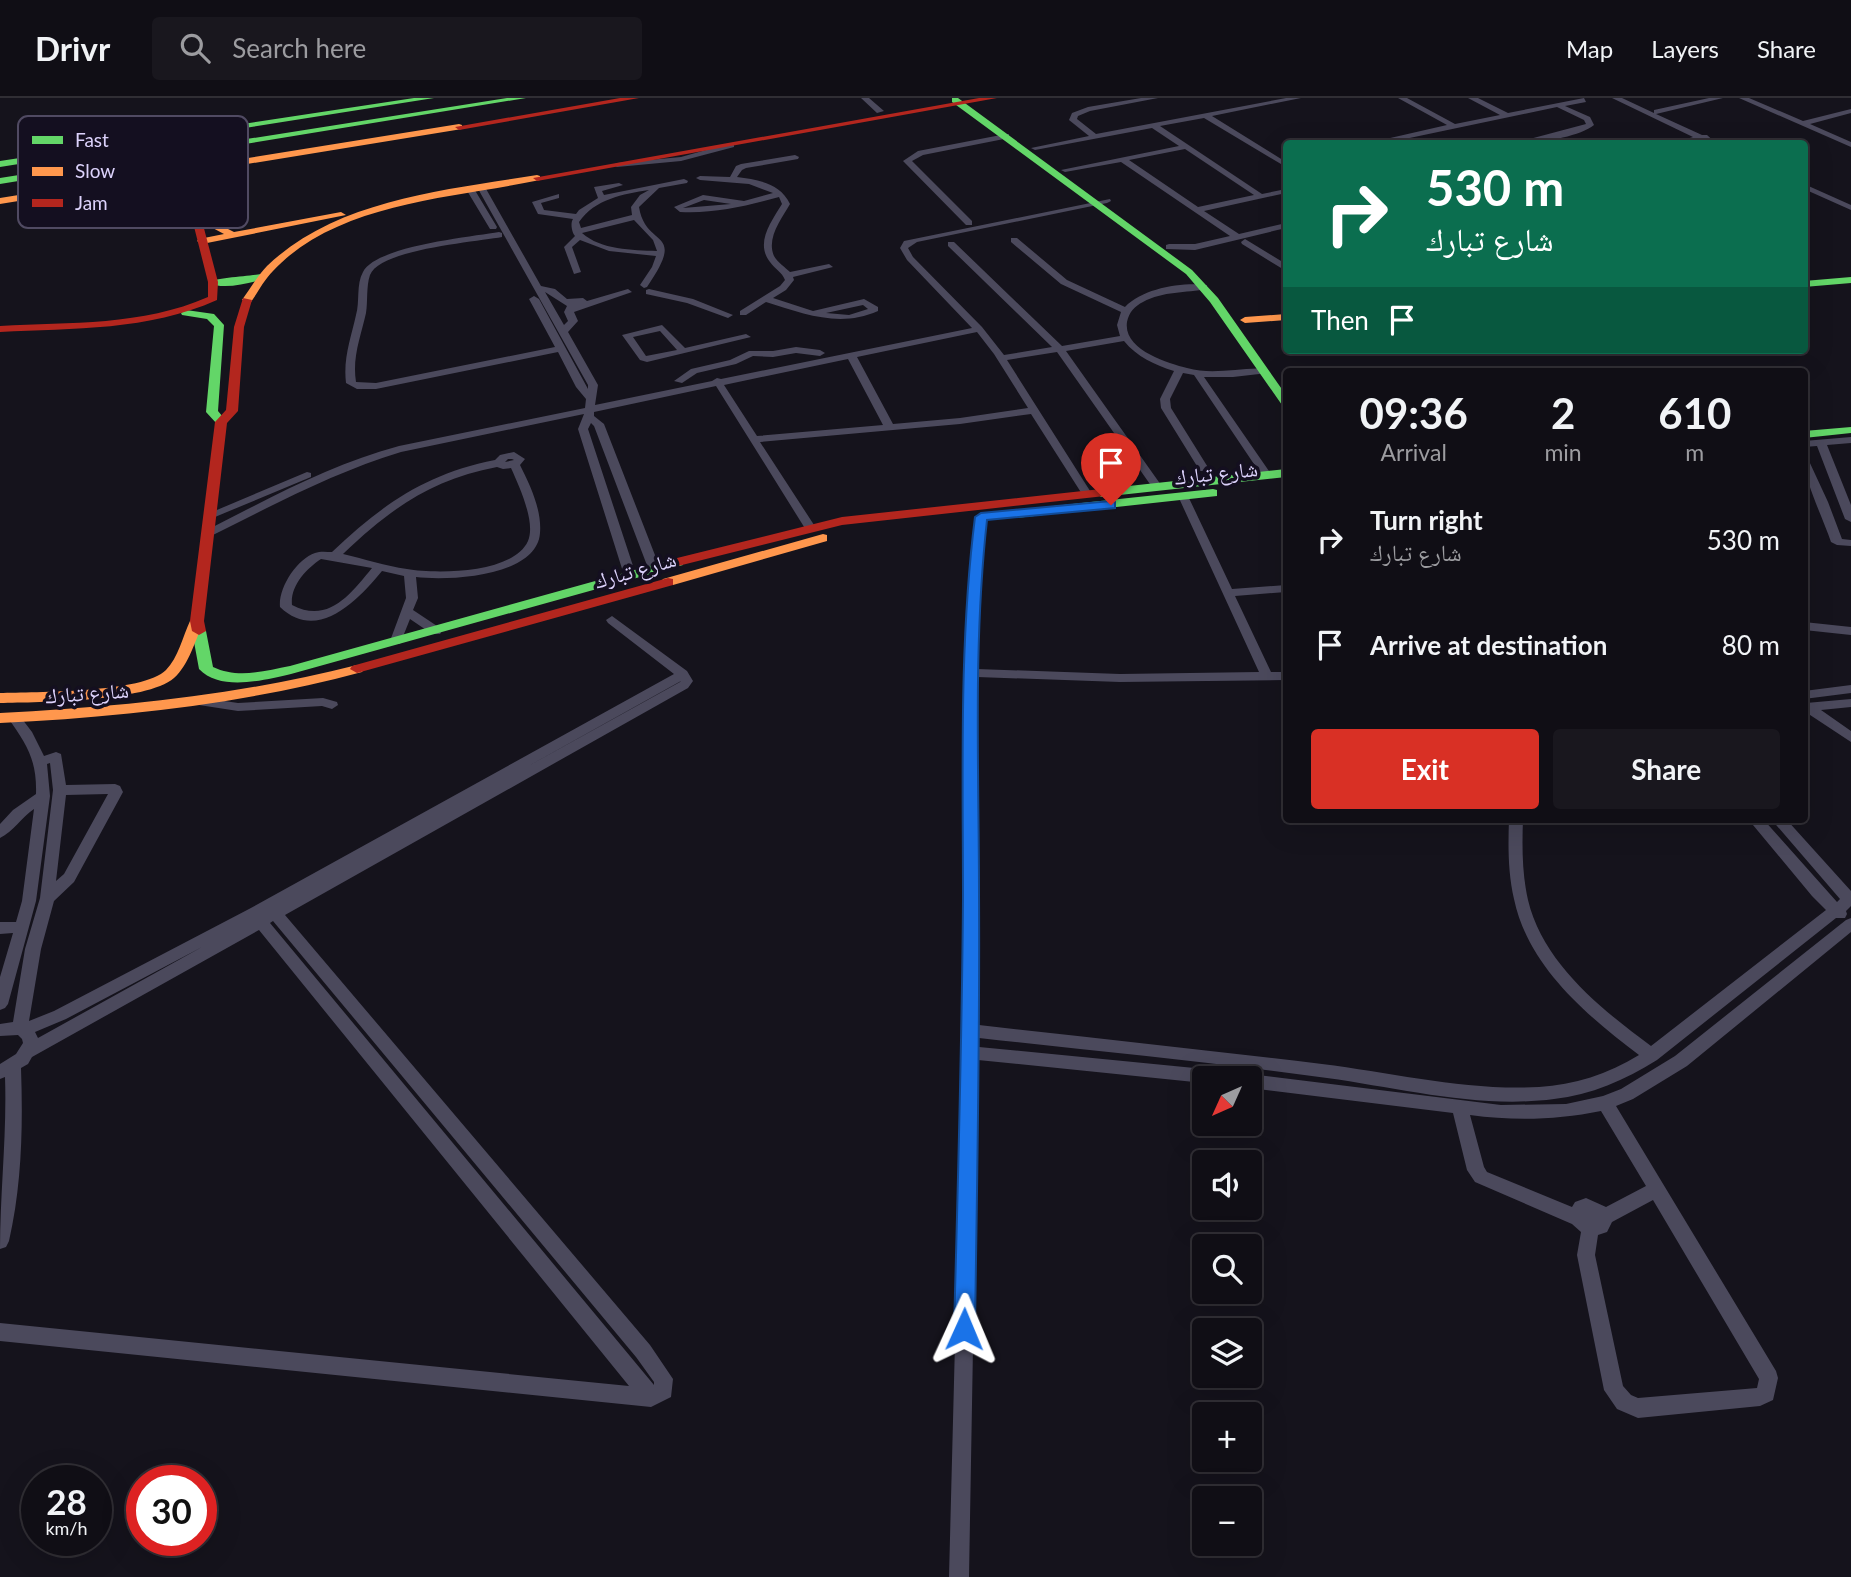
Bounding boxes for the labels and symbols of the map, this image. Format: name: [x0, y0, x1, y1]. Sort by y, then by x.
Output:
legend: [18, 116, 248, 228]
text: Fast: [75, 128, 109, 151]
text: Slow: [75, 159, 115, 182]
text: Jam: [75, 191, 108, 214]
pin: [1081, 433, 1141, 505]
street label: شارع تبارك: [1173, 455, 1259, 491]
street label: شارع تبارك: [591, 545, 679, 594]
street label: شارع تبارك: [44, 677, 130, 709]
north arrow: [1192, 1066, 1262, 1136]
position arrow: [927, 1292, 1001, 1366]
speed limit sign: 30: [126, 1465, 217, 1556]

